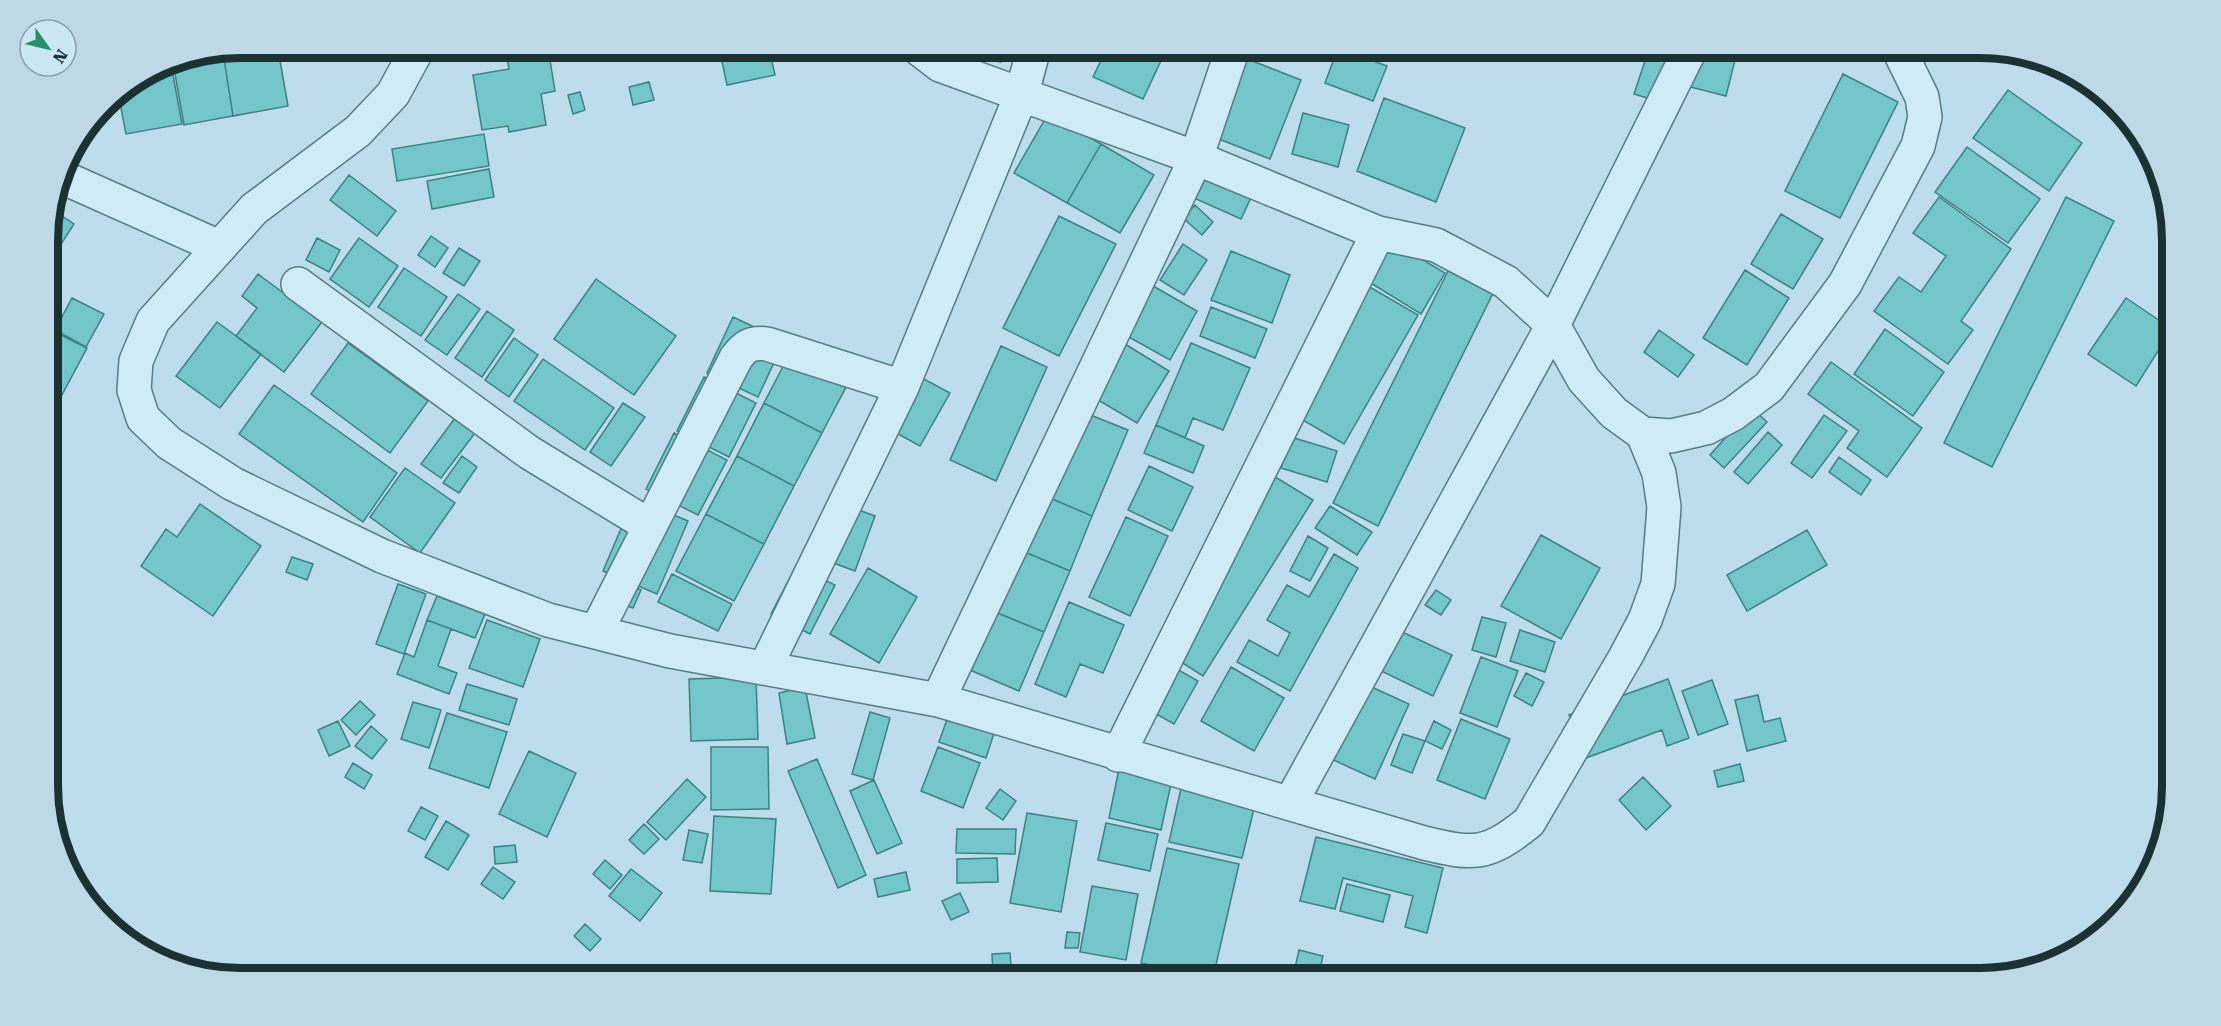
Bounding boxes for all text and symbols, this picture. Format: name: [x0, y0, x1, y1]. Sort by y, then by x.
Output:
north arrow: [18, 18, 78, 78]
text: N: [49, 46, 71, 67]

